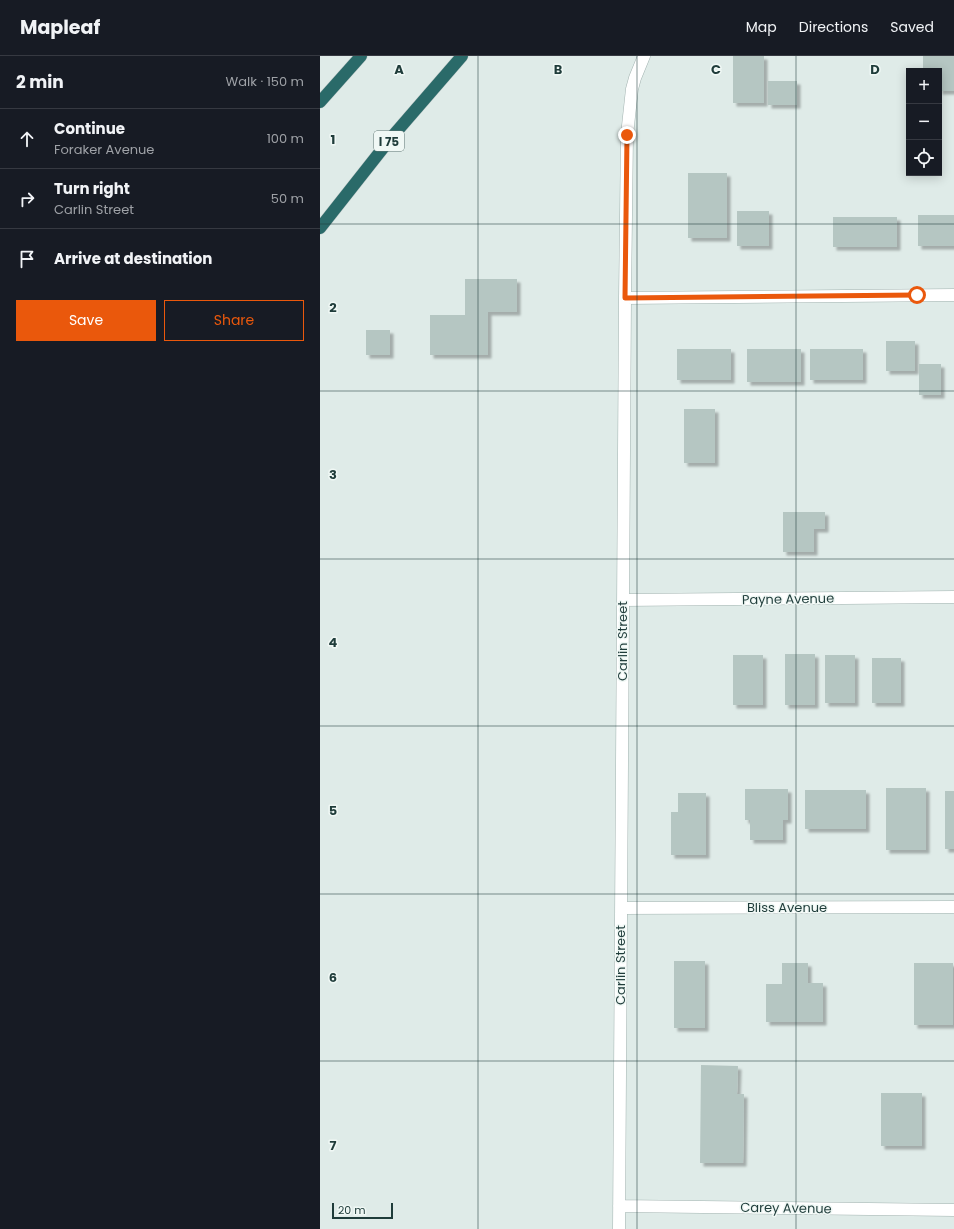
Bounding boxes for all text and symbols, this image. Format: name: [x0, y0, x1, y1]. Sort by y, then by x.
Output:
text: Mapleaf: [20, 14, 100, 41]
text: Map: [746, 17, 777, 37]
text: Directions: [799, 17, 868, 37]
text: Saved: [890, 17, 934, 37]
text: A: [394, 60, 404, 79]
text: B: [554, 60, 563, 79]
text: C: [711, 60, 721, 79]
text: D: [870, 60, 880, 79]
map controls: [906, 68, 942, 176]
button: +: [906, 68, 942, 104]
text: 2 min: [16, 70, 64, 94]
text: Walk · 150 m: [226, 72, 304, 91]
button: −: [906, 104, 942, 140]
text: Continue: [54, 118, 125, 139]
route end: [618, 126, 636, 144]
icon: ahead: [16, 128, 38, 150]
text: 100 m: [267, 129, 304, 148]
text: 1: [331, 130, 335, 149]
road number: I 75: [374, 131, 404, 151]
text: Foraker Avenue: [54, 140, 154, 159]
button: locate: [906, 140, 942, 176]
text: Turn right: [54, 178, 130, 199]
icon: right: [16, 188, 38, 210]
text: 50 m: [271, 189, 304, 208]
text: Carlin Street: [54, 200, 134, 219]
icon: arrive: [16, 248, 38, 270]
text: Arrive at destination: [54, 248, 212, 269]
route start: [908, 286, 926, 304]
text: 2: [329, 298, 337, 317]
button: Save: [16, 300, 156, 341]
button: Share: [164, 300, 304, 341]
text: 3: [329, 465, 337, 484]
street label: Payne Avenue: [742, 589, 834, 609]
street label: Carlin Street: [613, 601, 632, 681]
text: 4: [329, 633, 338, 652]
text: 5: [329, 801, 337, 820]
street label: Bliss Avenue: [747, 898, 827, 917]
street label: Carlin Street: [611, 925, 630, 1005]
text: 6: [329, 968, 337, 987]
text: 7: [330, 1136, 337, 1155]
street label: Carey Avenue: [740, 1198, 832, 1218]
scale bar: [332, 1201, 393, 1220]
text: 20 m: [338, 1202, 366, 1218]

